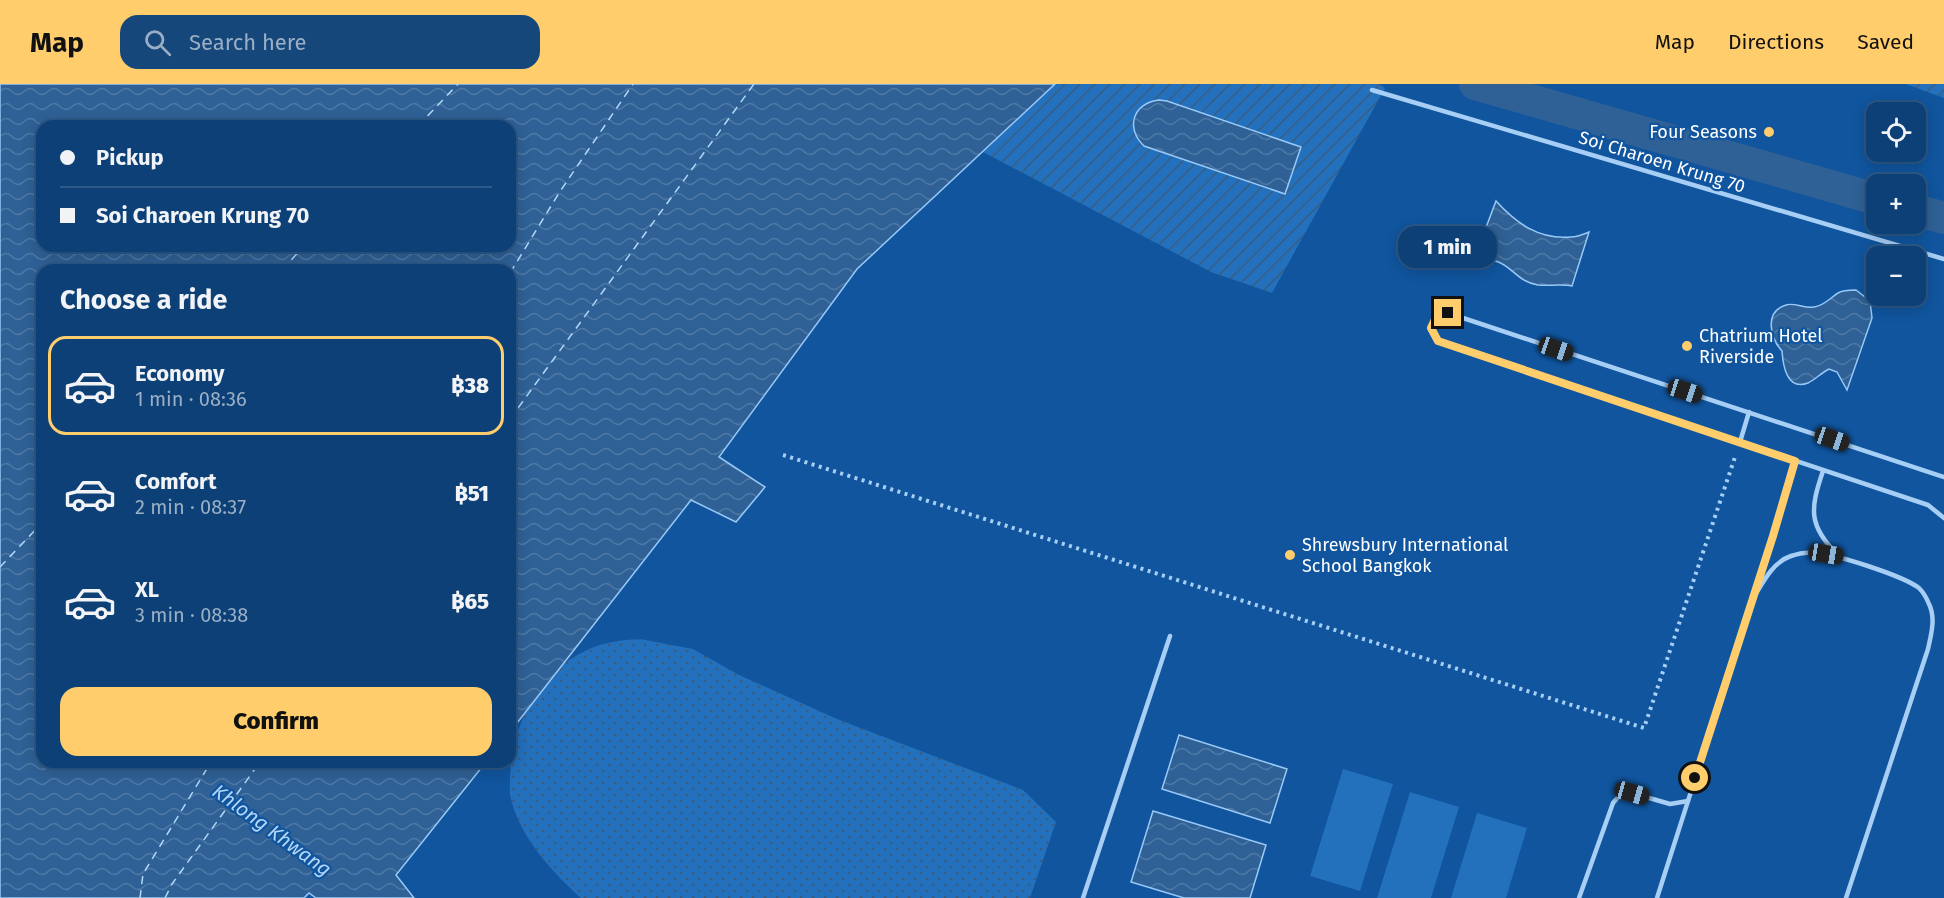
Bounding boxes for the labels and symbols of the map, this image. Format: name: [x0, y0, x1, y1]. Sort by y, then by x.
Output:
place label: Four Seasons: [1649, 121, 1757, 143]
marker: Four Seasons: [1762, 125, 1776, 139]
street label: Soi Charoen Krung 70: [1576, 126, 1748, 198]
callout: 1 min: [1398, 226, 1498, 268]
route end: [1434, 299, 1461, 326]
place label: Chatrium Hotel Riverside: [1699, 325, 1823, 368]
car: [1536, 335, 1576, 363]
marker: Chatrium Hotel Riverside: [1680, 339, 1694, 353]
car: [1665, 377, 1705, 405]
car: [1812, 425, 1852, 453]
place label: Shrewsbury International School Bangkok: [1302, 534, 1508, 577]
car: [1807, 542, 1845, 566]
marker: Shrewsbury International School Bangkok: [1283, 548, 1297, 562]
route start: [1681, 764, 1708, 791]
water label: Khlong Khwang: [208, 779, 336, 881]
car: [1612, 779, 1652, 807]

